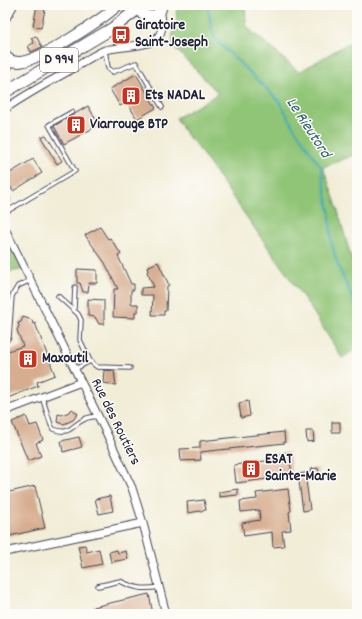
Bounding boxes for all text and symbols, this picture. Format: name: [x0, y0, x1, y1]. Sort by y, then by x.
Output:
place label: Giratoire Saint-Joseph: [135, 15, 208, 54]
bus stop icon: Giratoire Saint-Joseph: [110, 24, 132, 46]
road number: D 994: [40, 48, 78, 72]
building icon: Ets NADAL: [120, 85, 142, 107]
place label: Ets NADAL: [145, 85, 206, 107]
water label: Le Rieutord: [280, 93, 338, 165]
building icon: Viarrouge BTP: [65, 114, 87, 136]
place label: Viarrouge BTP: [90, 114, 168, 136]
building icon: Maxoutil: [17, 348, 39, 370]
place label: Maxoutil: [42, 348, 89, 370]
street label: Rue des Routiers: [84, 375, 146, 469]
place label: ESAT Sainte-Marie: [265, 449, 337, 488]
building icon: ESAT Sainte-Marie: [240, 458, 262, 480]

